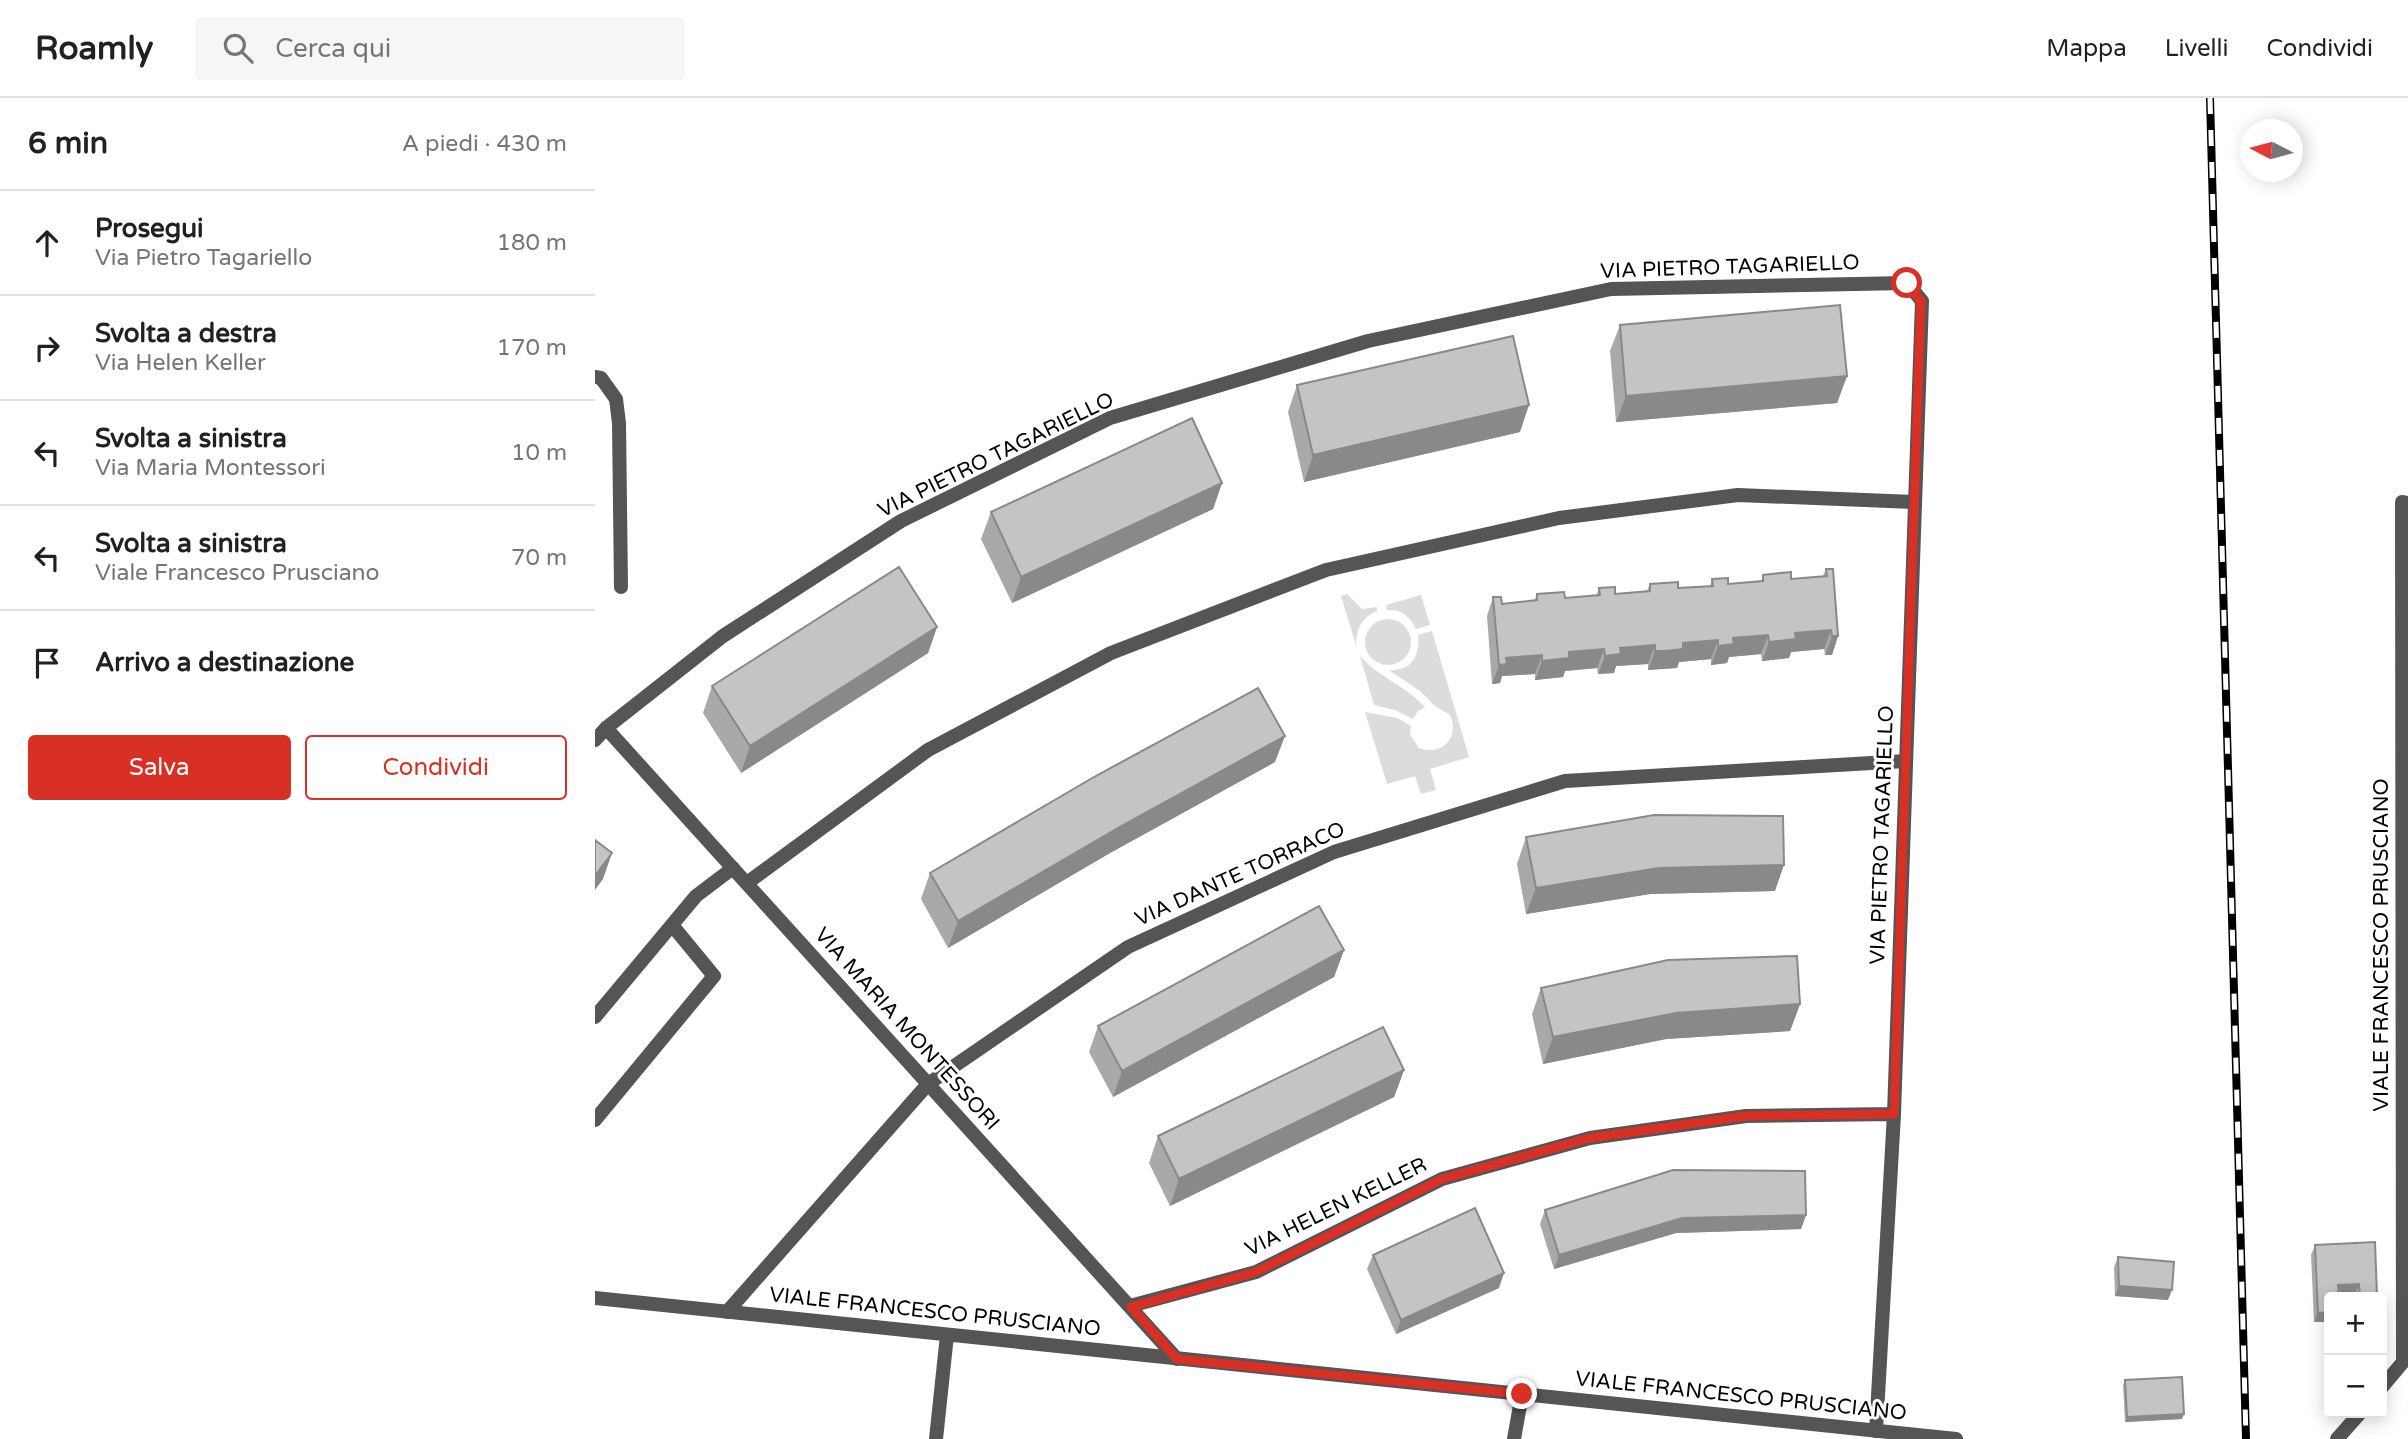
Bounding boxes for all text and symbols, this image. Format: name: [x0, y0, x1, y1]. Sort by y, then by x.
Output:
search box: [195, 17, 685, 80]
text: Roamly: [35, 29, 153, 68]
icon: search: [219, 29, 257, 67]
text: Cerca qui: [275, 33, 391, 64]
text: Mappa: [2046, 34, 2127, 63]
text: Livelli: [2165, 34, 2229, 63]
text: Condividi: [2267, 34, 2373, 63]
north arrow: [2240, 119, 2303, 182]
text: 6 min: [28, 125, 108, 162]
text: A piedi · 430 m: [402, 130, 567, 158]
text: Prosegui: [95, 213, 204, 244]
icon: ahead: [28, 224, 66, 262]
text: 180 m: [497, 229, 567, 257]
text: Via Pietro Tagariello: [95, 244, 312, 272]
street label: VIA PIETRO TAGARIELLO: [1600, 250, 1860, 284]
route start: [1891, 267, 1922, 298]
text: Svolta a destra: [95, 318, 277, 349]
icon: right: [28, 329, 66, 367]
text: 170 m: [497, 334, 567, 362]
text: Via Helen Keller: [95, 349, 266, 377]
street label: VIA PIETRO TAGARIELLO: [874, 387, 1118, 523]
text: Svolta a sinistra: [95, 423, 287, 454]
icon: left: [28, 434, 66, 472]
text: 10 m: [511, 439, 567, 467]
text: Via Maria Montessori: [95, 454, 326, 482]
text: Svolta a sinistra: [95, 528, 287, 559]
icon: left: [28, 539, 66, 577]
text: 70 m: [511, 544, 567, 572]
text: Viale Francesco Prusciano: [95, 559, 380, 587]
icon: arrive: [28, 644, 66, 682]
text: Arrivo a destinazione: [95, 647, 354, 678]
street label: VIA PIETRO TAGARIELLO: [1865, 705, 1899, 965]
button: Salva: [28, 735, 291, 800]
button: Condividi: [305, 735, 567, 800]
street label: VIALE FRANCESCO PRUSCIANO: [2369, 778, 2394, 1112]
street label: VIA DANTE TORRACO: [1131, 816, 1349, 932]
street label: VIA MARIA MONTESSORI: [809, 923, 1005, 1135]
street label: VIA HELEN KELLER: [1241, 1152, 1431, 1262]
street label: VIALE FRANCESCO PRUSCIANO: [768, 1282, 1102, 1342]
map controls: [2324, 1292, 2387, 1418]
button: +: [2324, 1292, 2387, 1355]
button: −: [2324, 1355, 2387, 1418]
street label: VIALE FRANCESCO PRUSCIANO: [1574, 1366, 1908, 1426]
route end: [1506, 1378, 1537, 1409]

